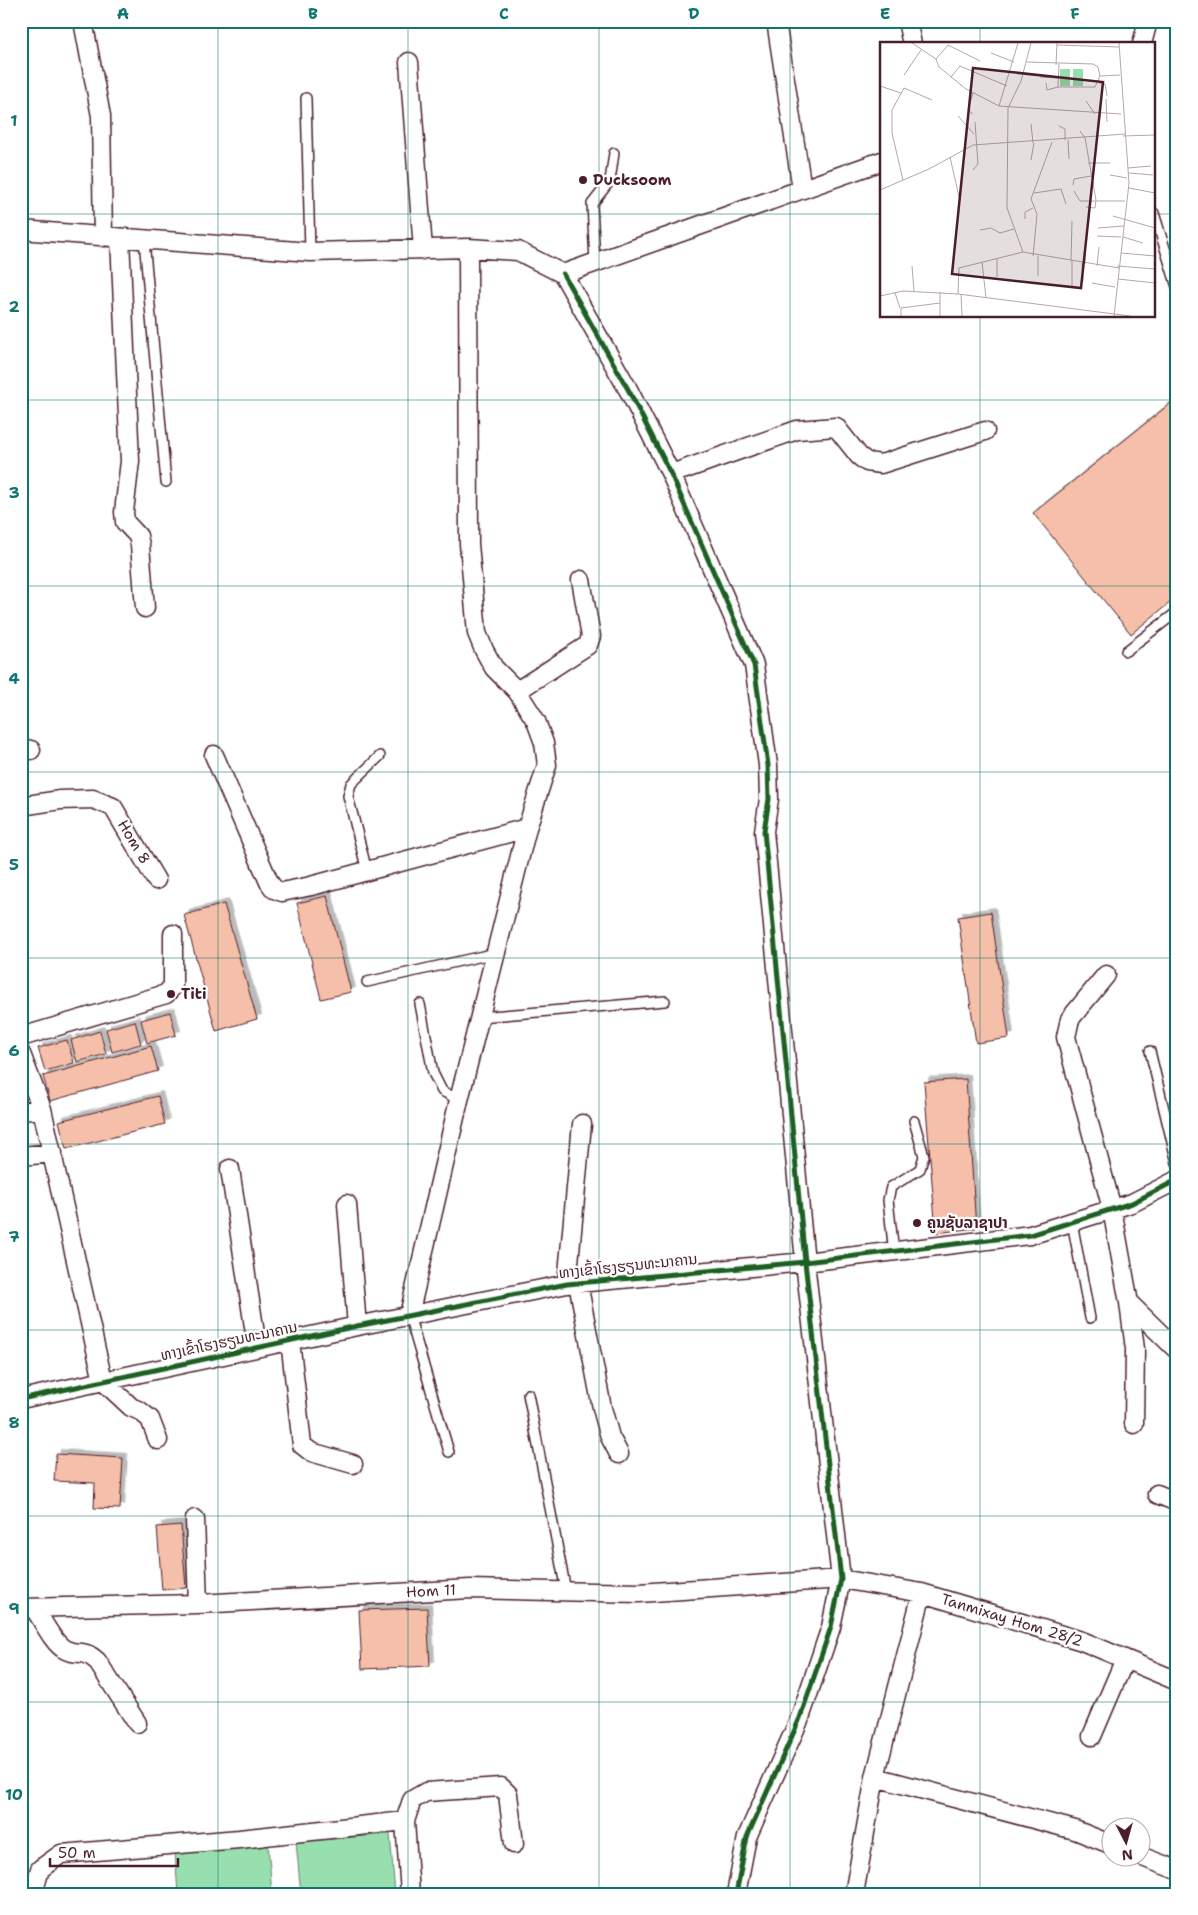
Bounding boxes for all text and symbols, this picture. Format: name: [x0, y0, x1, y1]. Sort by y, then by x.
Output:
text: A: [117, 3, 129, 24]
text: B: [308, 3, 318, 24]
text: C: [499, 3, 509, 24]
text: D: [688, 3, 700, 24]
text: E: [880, 3, 890, 24]
text: F: [1070, 3, 1080, 24]
inset map: [880, 42, 1156, 318]
text: 1: [10, 110, 18, 131]
place label: Ducksoom: [593, 170, 672, 190]
marker: Ducksoom: [577, 174, 589, 186]
text: 2: [8, 296, 20, 317]
text: 3: [8, 482, 20, 503]
text: 4: [8, 668, 20, 689]
street label: Hom 8: [113, 816, 155, 868]
text: 5: [9, 854, 19, 875]
place label: Titi: [181, 984, 207, 1004]
marker: Titi: [165, 988, 177, 1000]
text: 6: [8, 1040, 20, 1061]
place label: ຄູນຊັບລາຊາປາ: [927, 1213, 1008, 1234]
marker: ຄູນຊັບລາຊາປາ: [911, 1217, 923, 1229]
text: 7: [8, 1226, 20, 1247]
street label: ທາງເຂົ້າໂຮງຮຽນທະນາຄານ: [558, 1248, 698, 1283]
street label: ທາງເຂົ້າໂຮງຮຽນທະນາຄານ: [159, 1316, 299, 1365]
text: 8: [8, 1412, 20, 1433]
street label: Hom 11: [406, 1580, 456, 1602]
street label: Tanmixay Hom 28/2: [939, 1589, 1085, 1651]
text: 9: [8, 1598, 20, 1619]
text: 10: [5, 1784, 23, 1805]
north arrow: [1100, 1818, 1150, 1868]
scale bar: [50, 1835, 178, 1867]
text: 50 m: [58, 1843, 96, 1863]
text: N: [1121, 1845, 1134, 1864]

